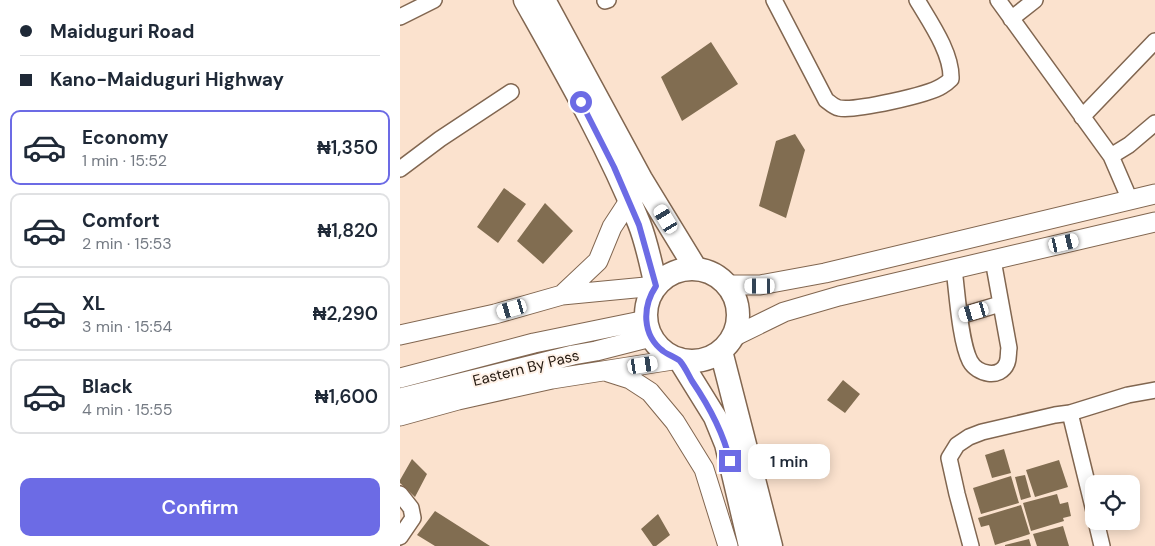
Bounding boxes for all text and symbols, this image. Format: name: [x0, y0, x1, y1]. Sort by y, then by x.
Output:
text: Maiduguri Road: [50, 19, 194, 44]
text: Kano-Maiduguri Highway: [50, 67, 284, 92]
route start: [570, 91, 592, 113]
icon: car: [22, 125, 67, 170]
text: Economy: [82, 125, 169, 150]
text: ₦1,350: [317, 135, 378, 160]
text: 1 min · 15:52: [82, 150, 167, 171]
car: [651, 202, 680, 236]
icon: car: [22, 208, 67, 253]
text: Comfort: [82, 208, 160, 233]
text: ₦1,820: [318, 218, 378, 243]
car: [1047, 232, 1080, 254]
text: 2 min · 15:53: [82, 233, 172, 254]
car: [745, 279, 775, 294]
icon: car: [22, 291, 67, 336]
text: XL: [82, 291, 105, 316]
car: [495, 298, 528, 320]
text: ₦2,290: [313, 301, 378, 326]
car: [957, 301, 990, 323]
text: 3 min · 15:54: [82, 316, 172, 337]
street label: Eastern By Pass: [471, 345, 581, 391]
car: [627, 355, 658, 375]
icon: car: [22, 374, 67, 419]
text: Black: [82, 374, 133, 399]
text: ₦1,600: [315, 384, 378, 409]
text: 4 min · 15:55: [82, 399, 172, 420]
callout: 1 min: [748, 444, 830, 478]
route end: [719, 450, 741, 472]
text: 1 min: [770, 451, 808, 472]
map controls: [1085, 475, 1140, 530]
button: locate: [1085, 475, 1140, 530]
button: Confirm: [20, 478, 380, 536]

